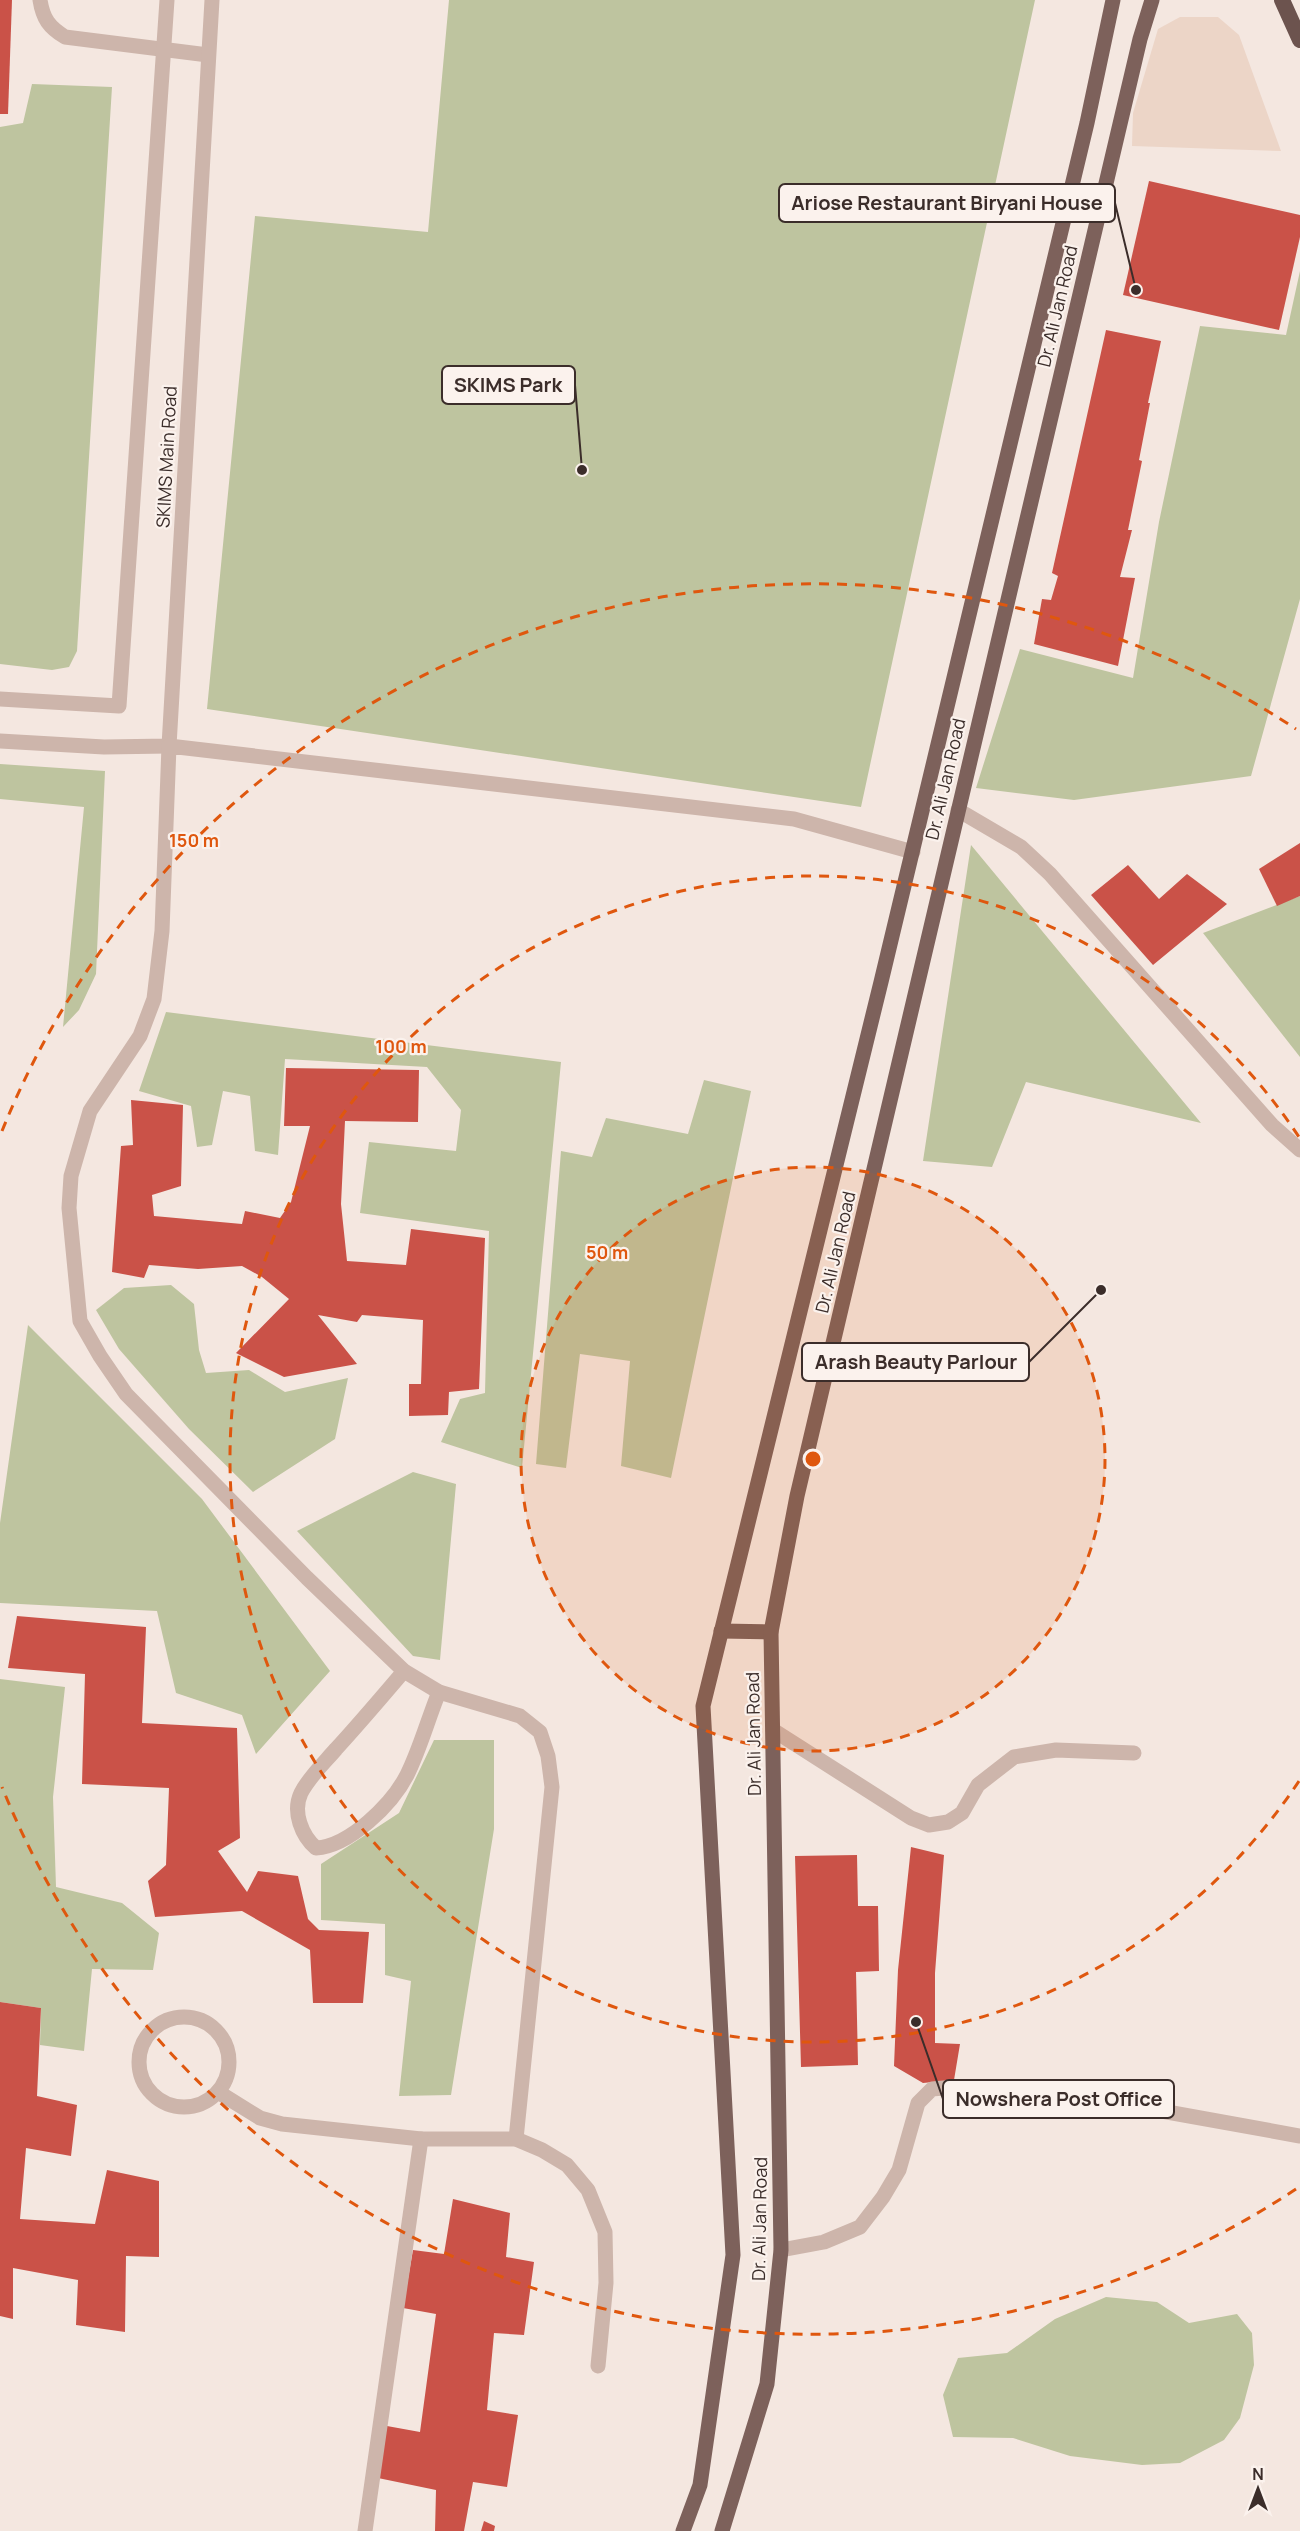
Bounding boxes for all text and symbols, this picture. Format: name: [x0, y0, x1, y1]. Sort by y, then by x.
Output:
callout: Ariose Restaurant Biryani House: [779, 184, 1115, 222]
text: Ariose Restaurant Biryani House: [791, 189, 1103, 216]
street label: Dr. Ali Jan Road: [1031, 243, 1083, 369]
callout: SKIMS Park: [442, 366, 575, 404]
text: SKIMS Park: [454, 371, 564, 398]
street label: SKIMS Main Road: [150, 385, 182, 529]
street label: Dr. Ali Jan Road: [919, 716, 971, 842]
text: 150 m: [169, 828, 219, 852]
text: 100 m: [375, 1034, 427, 1058]
street label: Dr. Ali Jan Road: [809, 1189, 861, 1315]
text: 50 m: [586, 1240, 628, 1264]
callout: Arash Beauty Parlour: [802, 1343, 1029, 1381]
text: Arash Beauty Parlour: [815, 1348, 1017, 1375]
centre of rings: [803, 1449, 823, 1469]
street label: Dr. Ali Jan Road: [740, 1672, 766, 1796]
callout: Nowshera Post Office: [943, 2080, 1174, 2118]
text: Nowshera Post Office: [955, 2085, 1163, 2112]
street label: Dr. Ali Jan Road: [746, 2157, 772, 2281]
north arrow: [1228, 2459, 1288, 2519]
text: N: [1252, 2463, 1264, 2485]

